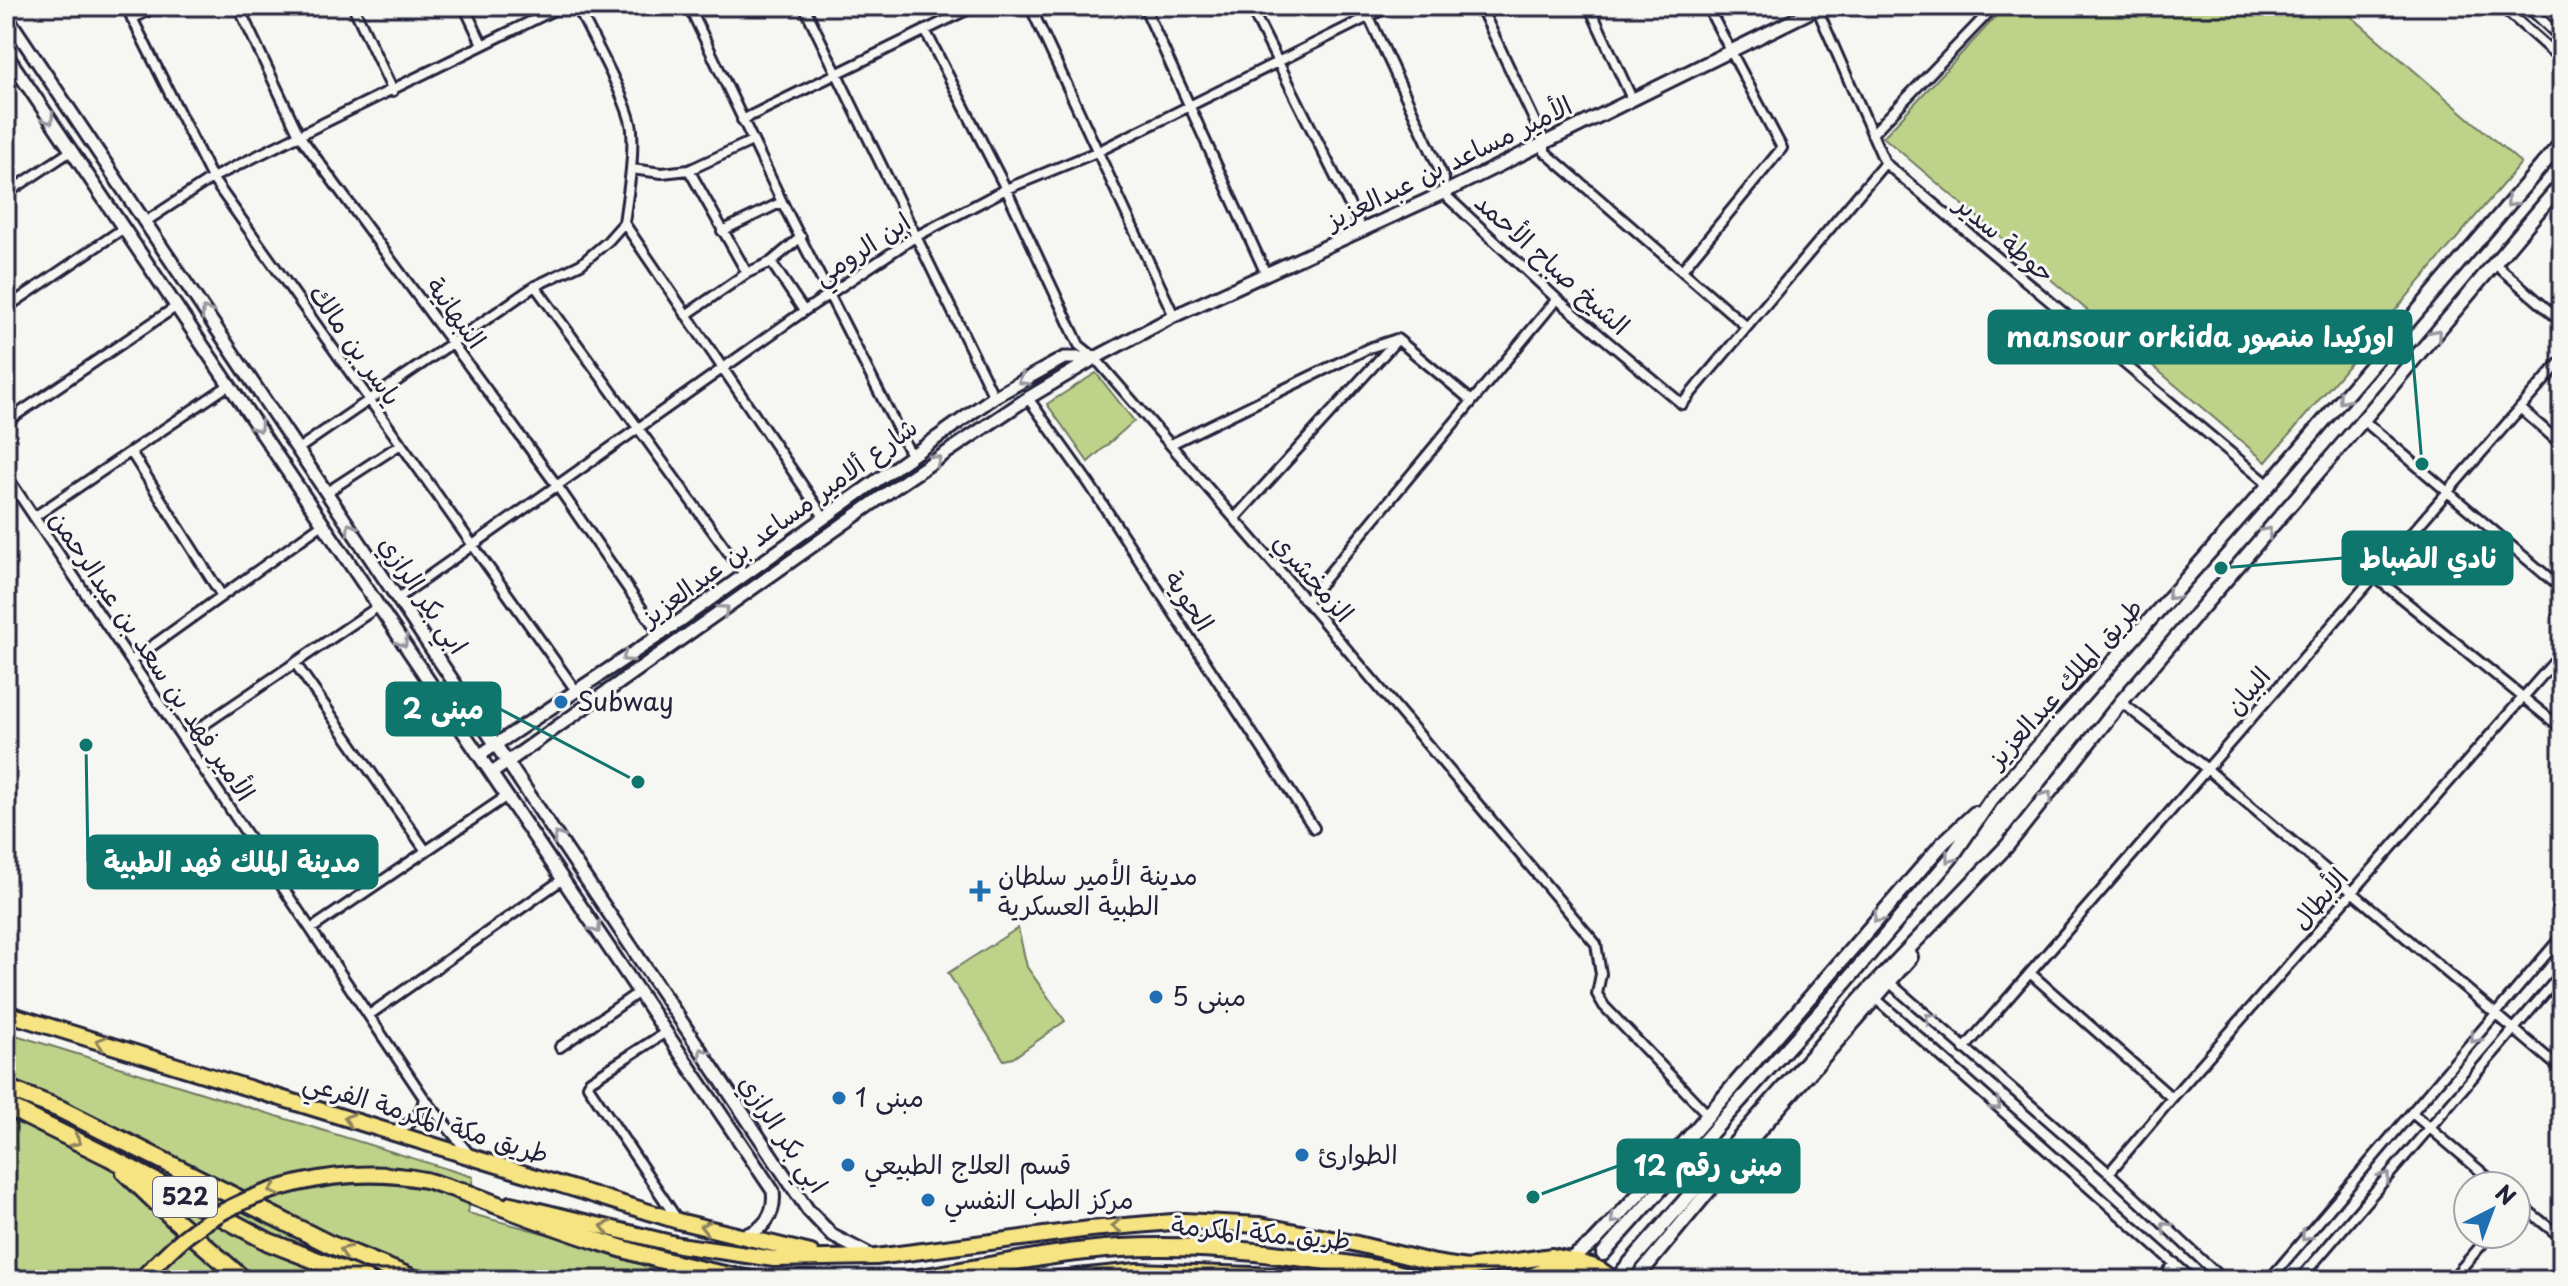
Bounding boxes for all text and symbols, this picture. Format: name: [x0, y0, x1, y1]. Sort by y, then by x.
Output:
street label: الأمير مساعد بن عبدالعزيز: [1317, 85, 1578, 239]
one-way arrow: [39, 110, 54, 124]
street label: الشيخ صباح الأحمد: [1467, 182, 1639, 343]
street label: حوطة سدير: [1946, 183, 2065, 291]
one-way arrow: [2506, 192, 2521, 207]
street label: ابن الرومي: [805, 202, 920, 298]
street label: النبهانية: [418, 268, 497, 356]
street label: ياسر بن مالك: [300, 276, 412, 413]
one-way arrow: [201, 306, 216, 321]
callout: mansour orkida اوركيدا منصور: [1989, 311, 2411, 363]
text: mansour orkida اوركيدا منصور: [2006, 314, 2394, 357]
one-way arrow: [2426, 329, 2441, 343]
one-way arrow: [1017, 371, 1032, 386]
one-way arrow: [2338, 390, 2353, 405]
street label: شارع ألامير مساعد بن عبدالعزيز: [630, 407, 925, 636]
one-way arrow: [248, 418, 263, 433]
one-way arrow: [928, 455, 942, 470]
street label: الأمير فهد بن سعد بن عبدالرحمن: [41, 502, 266, 809]
one-way arrow: [346, 522, 361, 536]
street label: الزمخشري: [1263, 524, 1364, 631]
one-way arrow: [2257, 526, 2272, 541]
street label: ابي بكر الرازي: [366, 527, 478, 664]
callout: نادي الضباط: [2343, 532, 2512, 584]
text: نادي الضباط: [2359, 535, 2497, 579]
street label: الحوية: [1156, 562, 1225, 638]
one-way arrow: [2167, 586, 2182, 601]
street label: طريق الملك عبدالعزيز: [1975, 588, 2151, 777]
one-way arrow: [715, 605, 729, 619]
one-way arrow: [393, 634, 408, 648]
one-way arrow: [621, 648, 635, 663]
street label: البيان: [2215, 657, 2279, 723]
place label: Subway: [577, 681, 674, 720]
callout: مبنى 2: [387, 683, 500, 735]
text: مبنى 2: [402, 686, 484, 729]
marker: Subway: [552, 693, 570, 711]
one-way arrow: [2037, 791, 2052, 805]
one-way arrow: [553, 831, 568, 845]
callout: مدينة الملك فهد الطبية: [88, 836, 377, 888]
text: مدينة الملك فهد الطبية: [104, 839, 360, 882]
one-way arrow: [1946, 849, 1960, 864]
place label: مدينة الأمير سلطان الطبية العسكرية: [998, 855, 1198, 924]
street label: الأبطال: [2281, 858, 2357, 938]
marker: مدينة الأمير سلطان الطبية العسكرية: [969, 880, 991, 902]
one-way arrow: [1873, 908, 1888, 923]
one-way arrow: [586, 919, 601, 933]
place label: مبنى 5: [1172, 976, 1246, 1015]
marker: مبنى 5: [1147, 988, 1165, 1006]
one-way arrow: [1924, 1013, 1939, 1027]
one-way arrow: [2470, 1029, 2485, 1044]
one-way arrow: [94, 1035, 108, 1051]
one-way arrow: [697, 1047, 712, 1061]
street label: طريق مكة المكرمة الفرعي: [297, 1061, 554, 1177]
street label: ابي بكر الرازي: [726, 1066, 838, 1203]
place label: مبنى 1: [855, 1077, 924, 1116]
marker: مبنى 1: [830, 1089, 848, 1107]
one-way arrow: [1987, 1095, 2002, 1110]
one-way arrow: [343, 1112, 356, 1128]
one-way arrow: [67, 1131, 82, 1147]
place label: الطوارئ: [1318, 1134, 1398, 1173]
callout: مبنى رقم 12: [1618, 1140, 1799, 1192]
text: مبنى رقم 12: [1633, 1143, 1783, 1188]
place label: قسم العلاج الطبيعي: [864, 1144, 1071, 1188]
marker: الطوارئ: [1293, 1146, 1311, 1164]
marker: قسم العلاج الطبيعي: [839, 1156, 857, 1174]
north arrow: [2452, 1170, 2532, 1250]
one-way arrow: [2375, 1172, 2390, 1187]
text: N: [2489, 1176, 2524, 1212]
road number: 522: [153, 1177, 217, 1217]
place label: مركز الطب النفسي: [944, 1179, 1134, 1223]
one-way arrow: [267, 1181, 281, 1197]
marker: مركز الطب النفسي: [919, 1191, 937, 1209]
street label: طريق مكة المكرمة: [1170, 1204, 1352, 1259]
one-way arrow: [1610, 1210, 1625, 1224]
one-way arrow: [1110, 1218, 1123, 1235]
one-way arrow: [599, 1219, 613, 1236]
one-way arrow: [698, 1220, 712, 1237]
one-way arrow: [2161, 1222, 2176, 1236]
one-way arrow: [2301, 1227, 2316, 1241]
one-way arrow: [339, 1244, 353, 1260]

